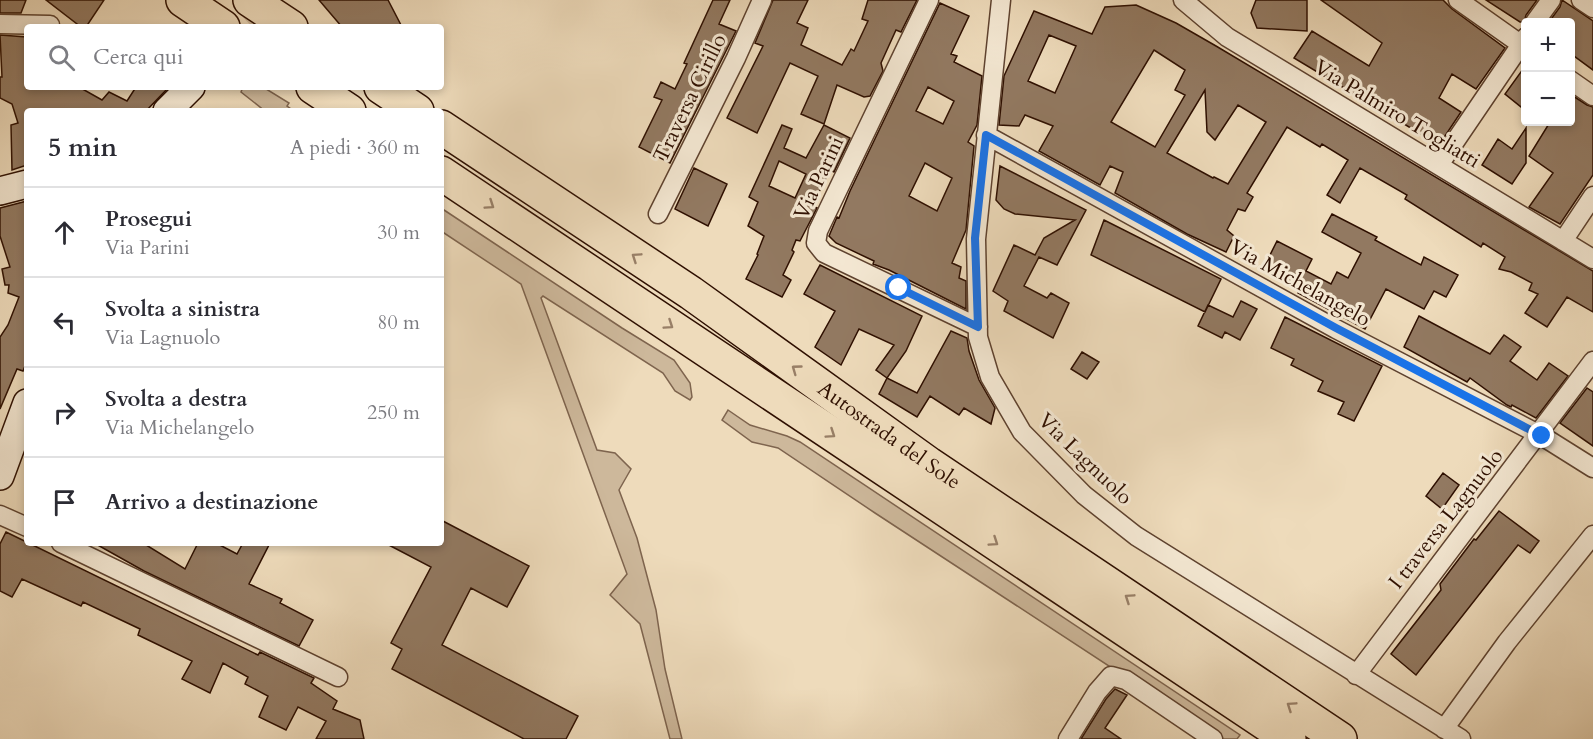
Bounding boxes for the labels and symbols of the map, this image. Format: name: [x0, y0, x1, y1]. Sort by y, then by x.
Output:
street label: Traversa Cirillo: [646, 29, 734, 167]
street label: Via Palmiro Togliatti: [1308, 53, 1486, 175]
street label: Via Parini: [787, 131, 851, 224]
one-way arrow: [483, 198, 494, 209]
street label: Via Michelangelo: [1224, 232, 1376, 334]
one-way arrow: [632, 253, 643, 264]
route start: [885, 274, 911, 300]
one-way arrow: [663, 318, 673, 330]
one-way arrow: [791, 365, 802, 376]
street label: Autostrada del Sole: [812, 374, 967, 496]
street label: Via Lagnuolo: [1031, 407, 1139, 511]
route end: [1528, 422, 1554, 448]
one-way arrow: [825, 427, 836, 438]
street label: I traversa Lagnuolo: [1382, 443, 1510, 595]
one-way arrow: [987, 535, 998, 546]
one-way arrow: [1125, 594, 1136, 605]
one-way arrow: [1287, 702, 1298, 713]

